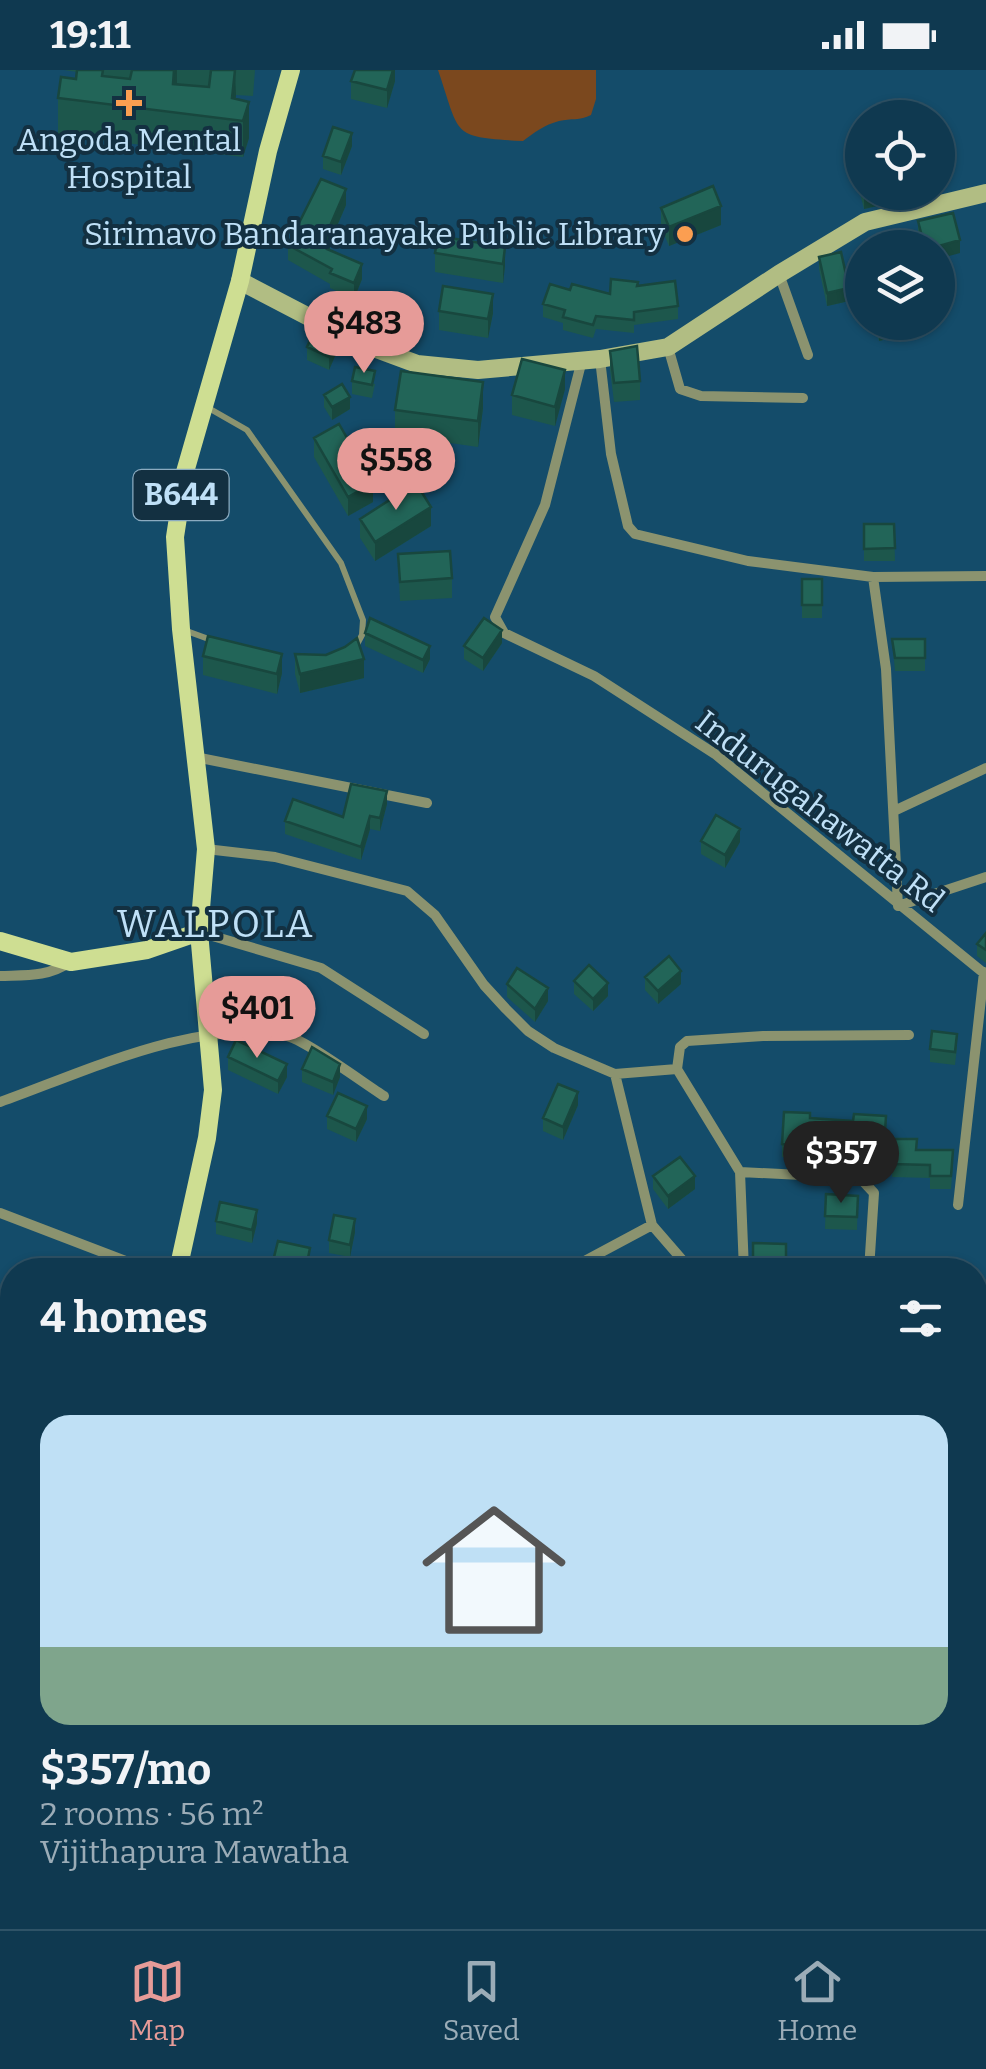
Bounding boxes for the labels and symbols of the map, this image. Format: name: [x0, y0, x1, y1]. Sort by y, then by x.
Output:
marker: Angoda Mental Hospital: [116, 90, 142, 116]
place label: Angoda Mental Hospital: [17, 121, 241, 196]
place label: Sirimavo Bandaranayake Public Library: [84, 215, 666, 253]
marker: Sirimavo Bandaranayake Public Library: [674, 223, 696, 245]
pin: $483: [305, 291, 423, 376]
pin: $558: [337, 428, 455, 513]
road number: B644: [134, 470, 228, 520]
street label: Indurugahawatta Rd: [688, 702, 952, 920]
district label: WALPOLA: [117, 901, 315, 947]
pin: $401: [198, 976, 316, 1061]
pin: $357: [782, 1121, 900, 1206]

